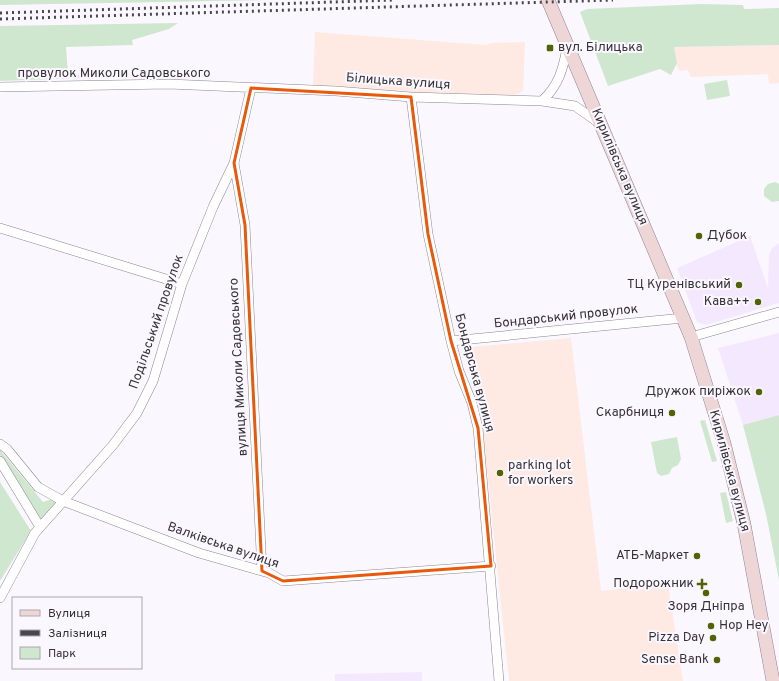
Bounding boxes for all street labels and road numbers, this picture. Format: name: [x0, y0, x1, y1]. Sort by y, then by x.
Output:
street label: провулок Миколи Садовського: [18, 66, 210, 82]
street label: Білицька вулиця: [345, 70, 451, 94]
street label: Кирилівська вулиця: [587, 106, 651, 228]
street label: Подільський провулок: [126, 253, 188, 391]
street label: вулиця Миколи Садовського: [226, 277, 252, 457]
street label: Бондарський провулок: [493, 301, 639, 333]
street label: Бондарська вулиця: [450, 312, 498, 434]
street label: Кирилівська вулиця: [705, 408, 753, 534]
street label: Валківська вулиця: [165, 519, 281, 573]

